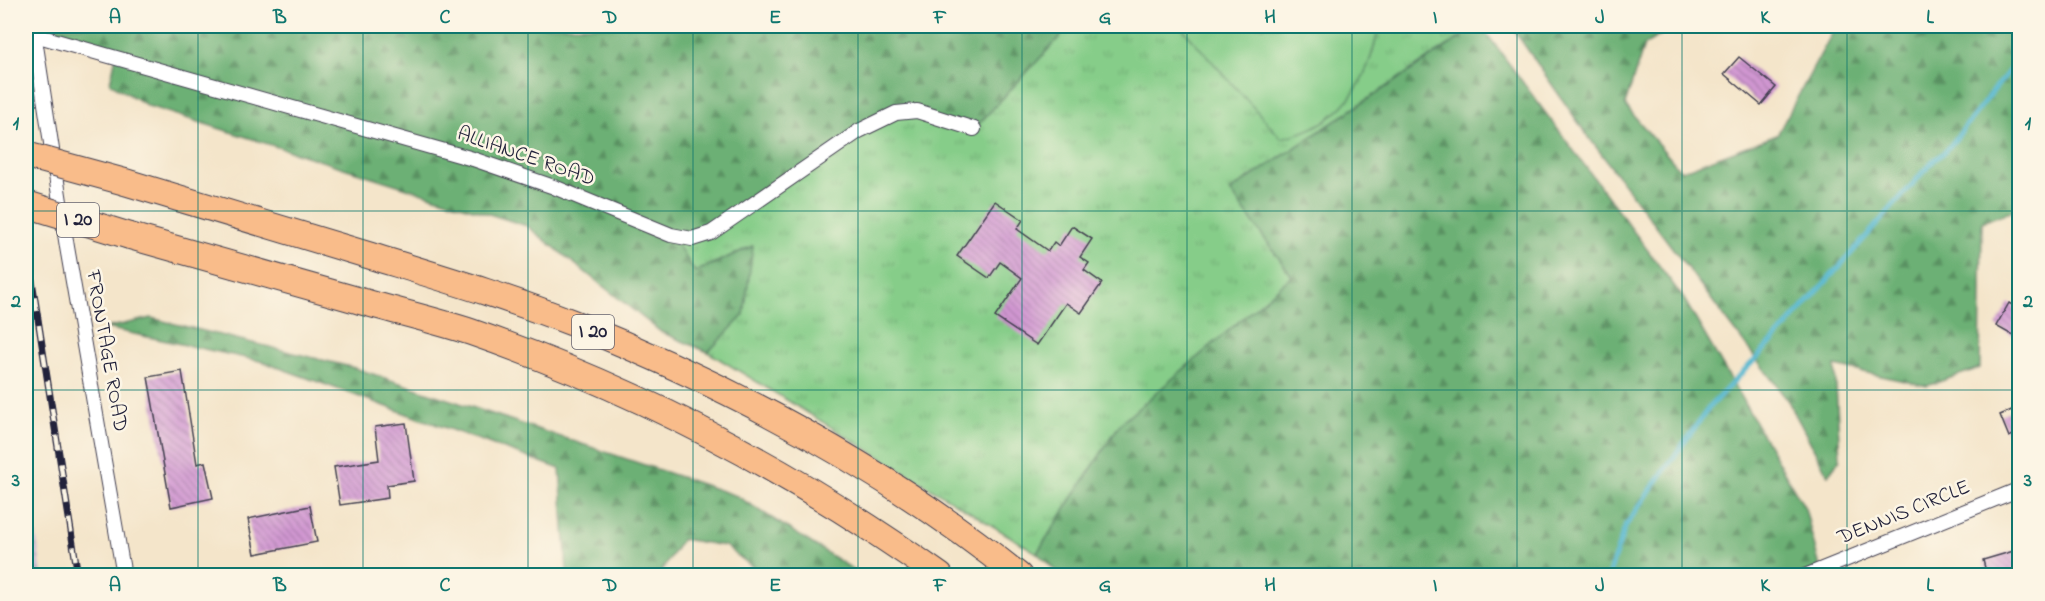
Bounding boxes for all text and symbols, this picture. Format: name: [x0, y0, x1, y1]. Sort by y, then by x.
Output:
text: A: [109, 4, 121, 33]
text: B: [272, 4, 287, 33]
text: C: [440, 4, 451, 33]
text: D: [602, 4, 617, 33]
text: E: [769, 4, 781, 33]
text: F: [933, 4, 947, 33]
text: G: [1099, 4, 1112, 33]
text: H: [1264, 4, 1276, 33]
text: I: [1433, 4, 1438, 33]
text: J: [1595, 4, 1605, 33]
text: K: [1760, 4, 1771, 33]
text: L: [1926, 4, 1934, 33]
text: 1: [13, 110, 20, 139]
text: 1: [2025, 110, 2032, 139]
street label: ALLIANCE ROAD: [453, 119, 599, 195]
road number: I 20: [57, 203, 99, 237]
street label: FRONTAGE ROAD: [77, 267, 135, 434]
text: 2: [10, 288, 21, 317]
text: 2: [2022, 288, 2033, 317]
road number: I 20: [572, 315, 614, 349]
text: 3: [11, 467, 20, 496]
text: 3: [2023, 467, 2032, 496]
street label: DENNIS CIRCLE: [1832, 473, 1975, 554]
text: A: [109, 572, 121, 601]
text: B: [272, 572, 287, 601]
text: C: [440, 572, 451, 601]
text: D: [602, 572, 617, 601]
text: E: [769, 572, 781, 601]
text: F: [933, 572, 947, 601]
text: G: [1099, 572, 1112, 601]
text: H: [1264, 572, 1276, 601]
text: I: [1433, 572, 1438, 601]
text: J: [1595, 572, 1605, 601]
text: K: [1760, 572, 1771, 601]
text: L: [1926, 572, 1934, 601]

